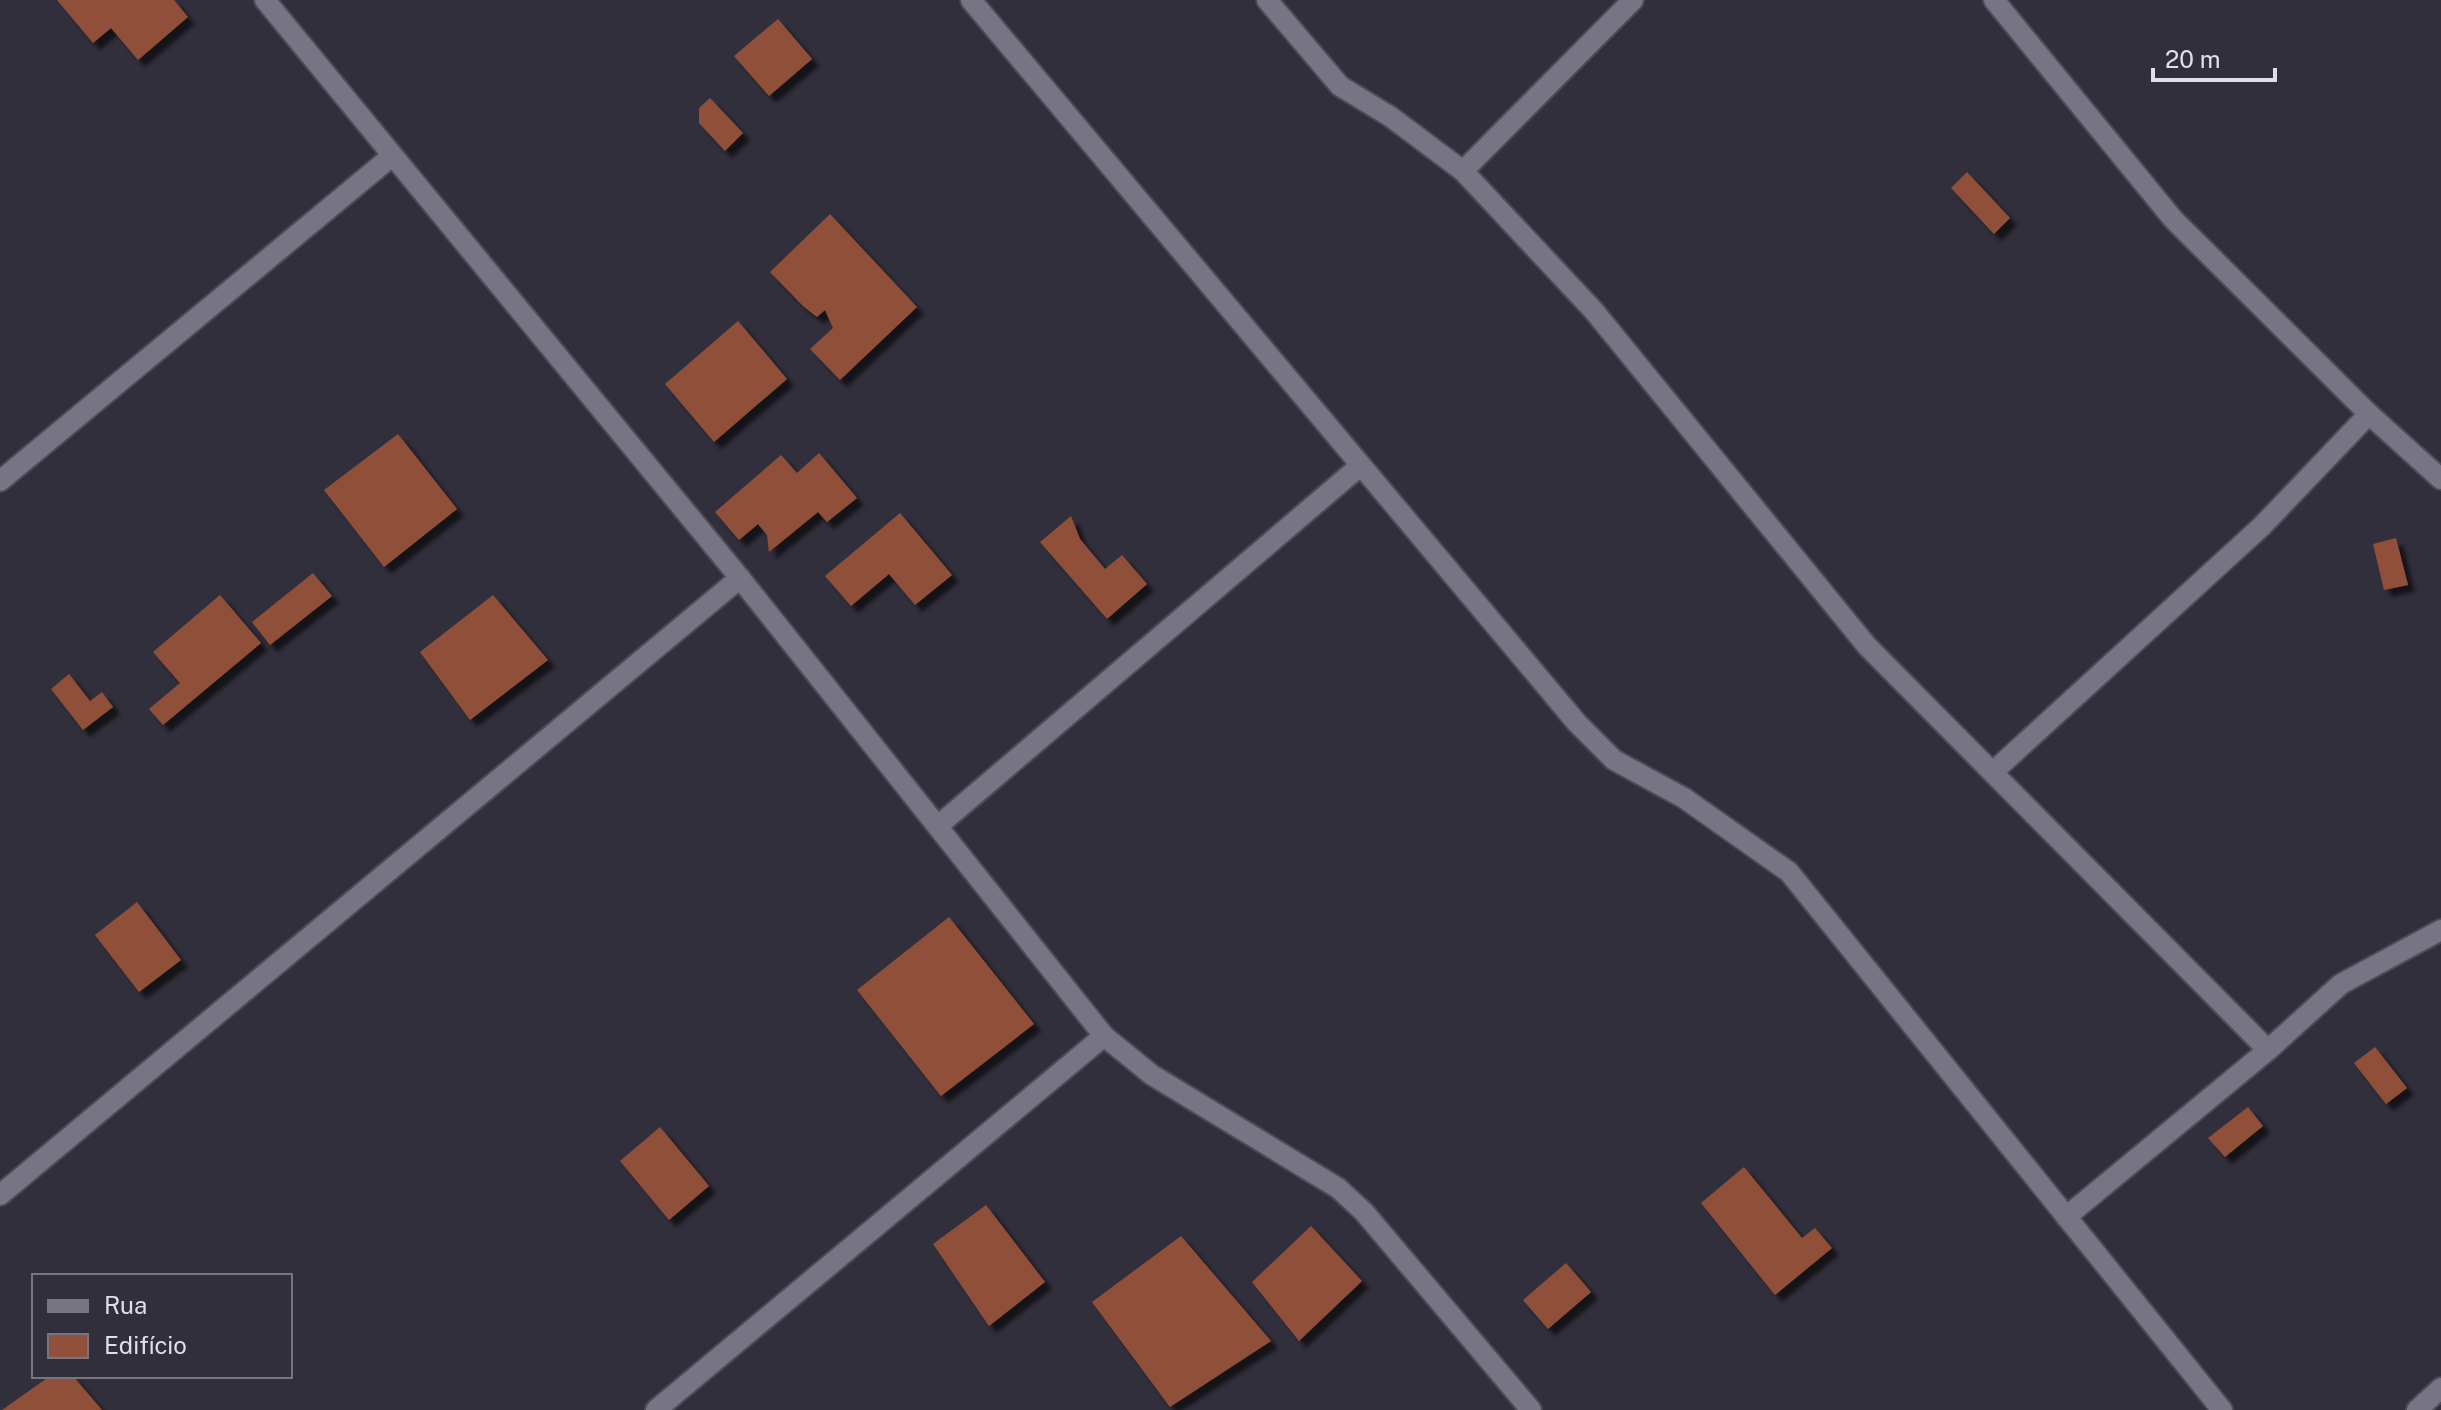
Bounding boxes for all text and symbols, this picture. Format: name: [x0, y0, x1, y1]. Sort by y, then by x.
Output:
scale bar: [2153, 32, 2275, 82]
text: 20 m: [2165, 45, 2221, 73]
legend: [32, 1274, 292, 1378]
text: Rua: [104, 1291, 147, 1319]
text: Edifício: [104, 1331, 187, 1359]

